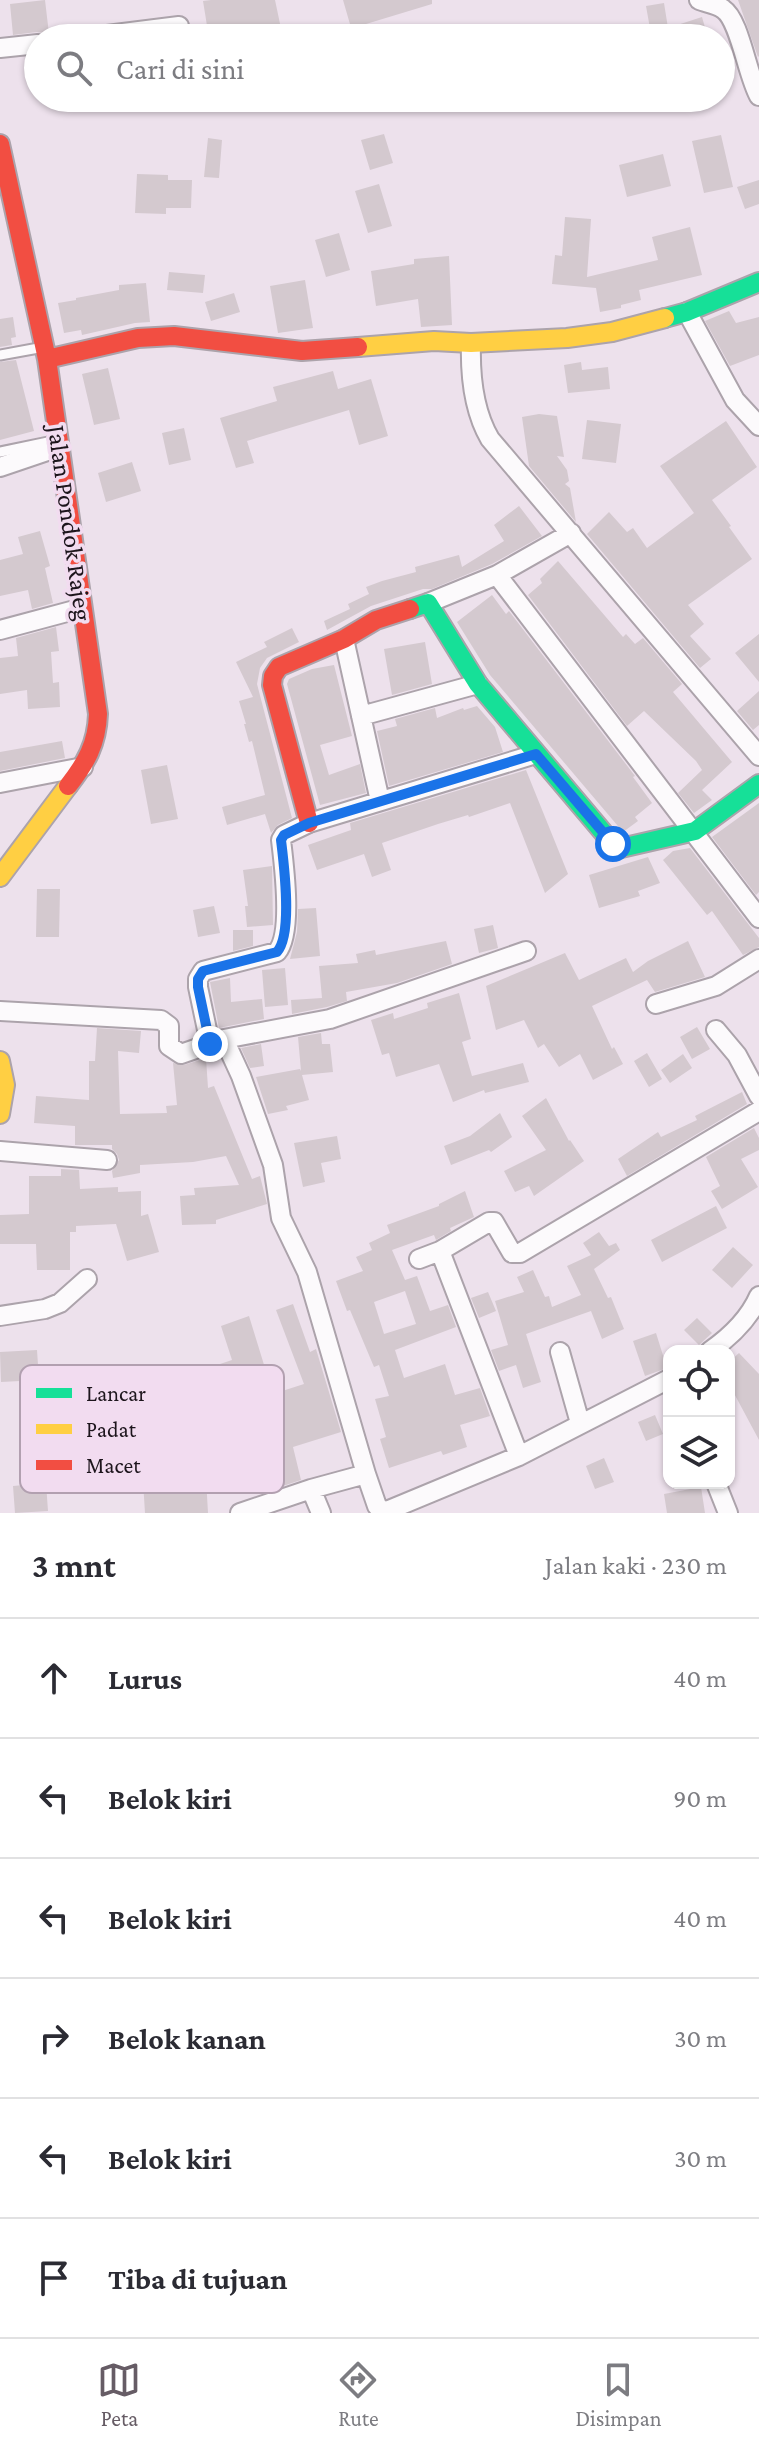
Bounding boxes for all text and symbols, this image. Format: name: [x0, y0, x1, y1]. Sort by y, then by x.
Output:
search box: [24, 24, 735, 112]
icon: search: [52, 46, 96, 90]
text: Cari di sini: [116, 52, 244, 85]
street label: Jalan Pondok Rajeg: [42, 421, 98, 623]
route start: [595, 826, 631, 862]
route end: [192, 1026, 228, 1062]
map controls: [663, 1345, 735, 1489]
button: locate: [663, 1345, 735, 1417]
legend: [20, 1365, 284, 1493]
text: Lancar: [86, 1381, 146, 1406]
text: Padat: [86, 1417, 137, 1442]
button: layers: [663, 1417, 735, 1489]
text: Macet: [86, 1453, 141, 1478]
text: 3 mnt: [32, 1547, 116, 1584]
text: Jalan kaki · 230 m: [545, 1551, 727, 1580]
icon: ahead: [32, 1656, 76, 1700]
text: Lurus: [108, 1662, 182, 1695]
text: 40 m: [673, 1664, 727, 1693]
icon: left: [32, 1776, 76, 1820]
text: Belok kiri: [108, 1782, 232, 1815]
text: 90 m: [673, 1784, 727, 1813]
icon: left: [32, 1896, 76, 1940]
text: Belok kiri: [108, 1902, 232, 1935]
text: 40 m: [673, 1904, 727, 1933]
icon: right: [32, 2016, 76, 2060]
text: Belok kanan: [108, 2022, 266, 2055]
text: 30 m: [674, 2024, 727, 2053]
icon: left: [32, 2136, 76, 2180]
text: Belok kiri: [108, 2142, 232, 2175]
text: 30 m: [674, 2144, 727, 2173]
icon: arrive: [32, 2256, 76, 2300]
text: Tiba di tujuan: [108, 2262, 287, 2295]
tab: Peta: [97, 2358, 141, 2431]
tab: Rute: [336, 2358, 380, 2431]
tab: Disimpan: [575, 2358, 661, 2431]

